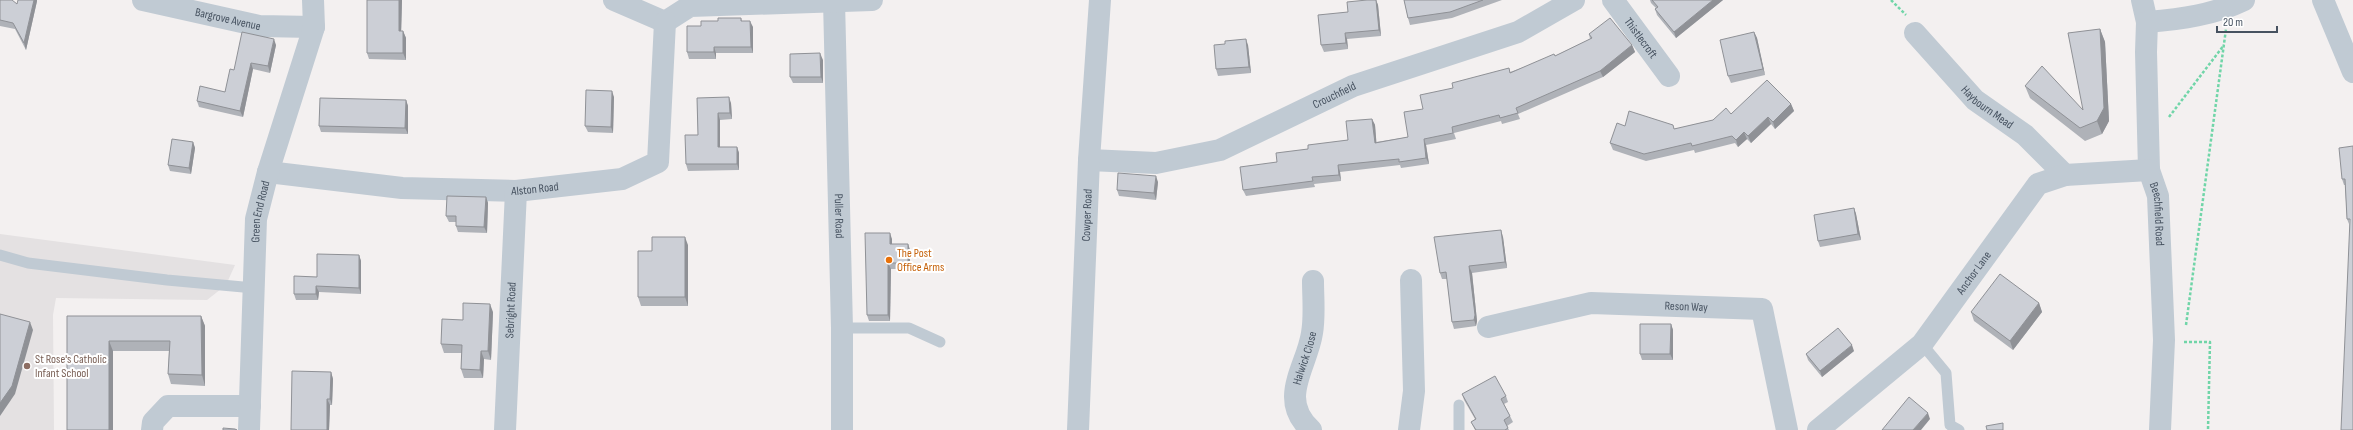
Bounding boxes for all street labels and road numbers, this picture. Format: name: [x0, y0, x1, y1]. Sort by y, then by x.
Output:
street label: Bargrove Avenue: [194, 4, 262, 34]
street label: Thistlecroft: [1621, 14, 1661, 62]
street label: Crouchfield: [1310, 78, 1358, 112]
street label: Haybourn Mead: [1958, 82, 2016, 132]
street label: Green End Road: [248, 179, 273, 243]
street label: Alston Road: [510, 179, 559, 199]
street label: Beechfield Road: [2146, 180, 2168, 246]
street label: Cowper Road: [1078, 189, 1095, 242]
street label: Puller Road: [831, 193, 847, 239]
street label: Anchor Lane: [1952, 248, 1994, 298]
street label: Sebright Road: [502, 282, 519, 339]
street label: Reson Way: [1664, 298, 1708, 315]
street label: Halwick Close: [1289, 330, 1320, 386]

